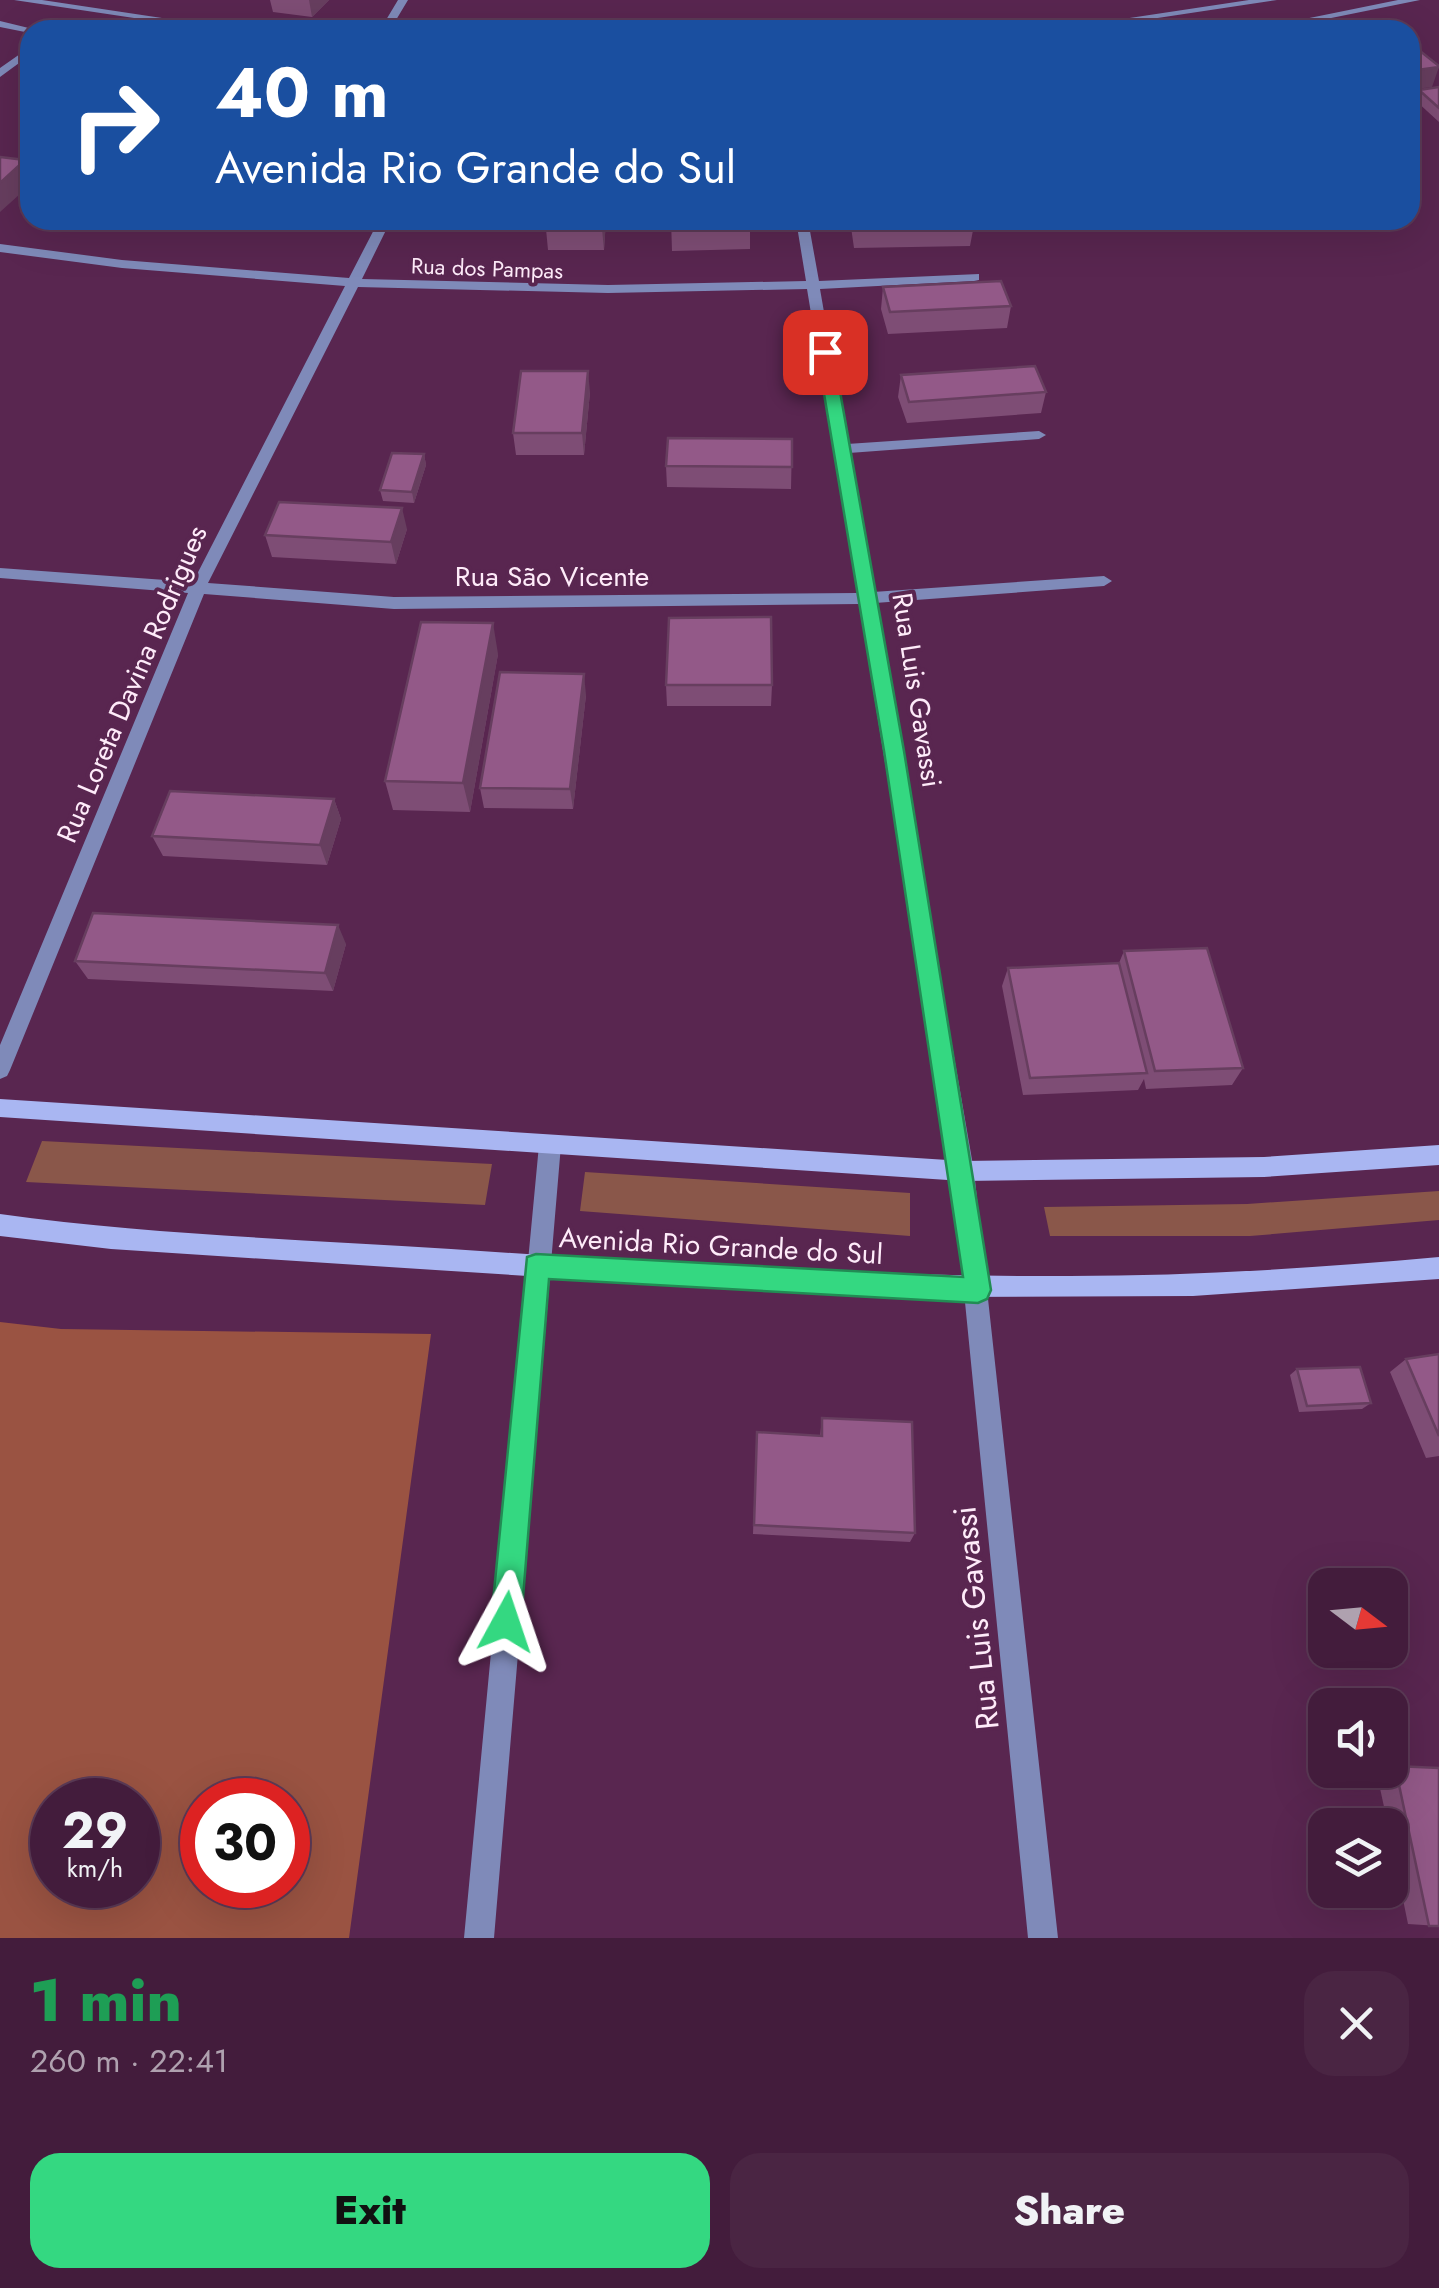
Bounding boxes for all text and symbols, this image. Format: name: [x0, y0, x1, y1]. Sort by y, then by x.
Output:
text: 40 m: [215, 42, 389, 143]
icon: right: [50, 60, 180, 190]
text: Avenida Rio Grande do Sul: [215, 135, 736, 200]
street label: Rua dos Pampas: [410, 249, 564, 287]
pin: [783, 310, 868, 395]
icon: arrive: [798, 325, 853, 380]
street label: Rua Loreta Davina Rodrigues: [47, 519, 217, 849]
street label: Rua São Vicente: [455, 556, 649, 597]
street label: Rua Luis Gavassi: [881, 590, 953, 790]
street label: Avenida Rio Grande do Sul: [558, 1217, 884, 1275]
street label: Rua Luis Gavassi: [941, 1504, 1011, 1732]
north arrow: [1308, 1568, 1408, 1668]
map controls: [1308, 1568, 1408, 1908]
position arrow: [454, 1570, 558, 1674]
button: sound: [1308, 1688, 1408, 1788]
speed limit sign: 30: [180, 1778, 310, 1908]
text: 29: [62, 1794, 128, 1867]
button: layers: [1308, 1808, 1408, 1908]
text: km/h: [67, 1850, 123, 1886]
text: 1 min: [30, 1957, 182, 2044]
button: close: [1304, 1971, 1409, 2076]
text: 260 m · 22:41: [30, 2038, 228, 2084]
button: Exit: [30, 2153, 710, 2268]
button: Share: [730, 2153, 1409, 2268]

